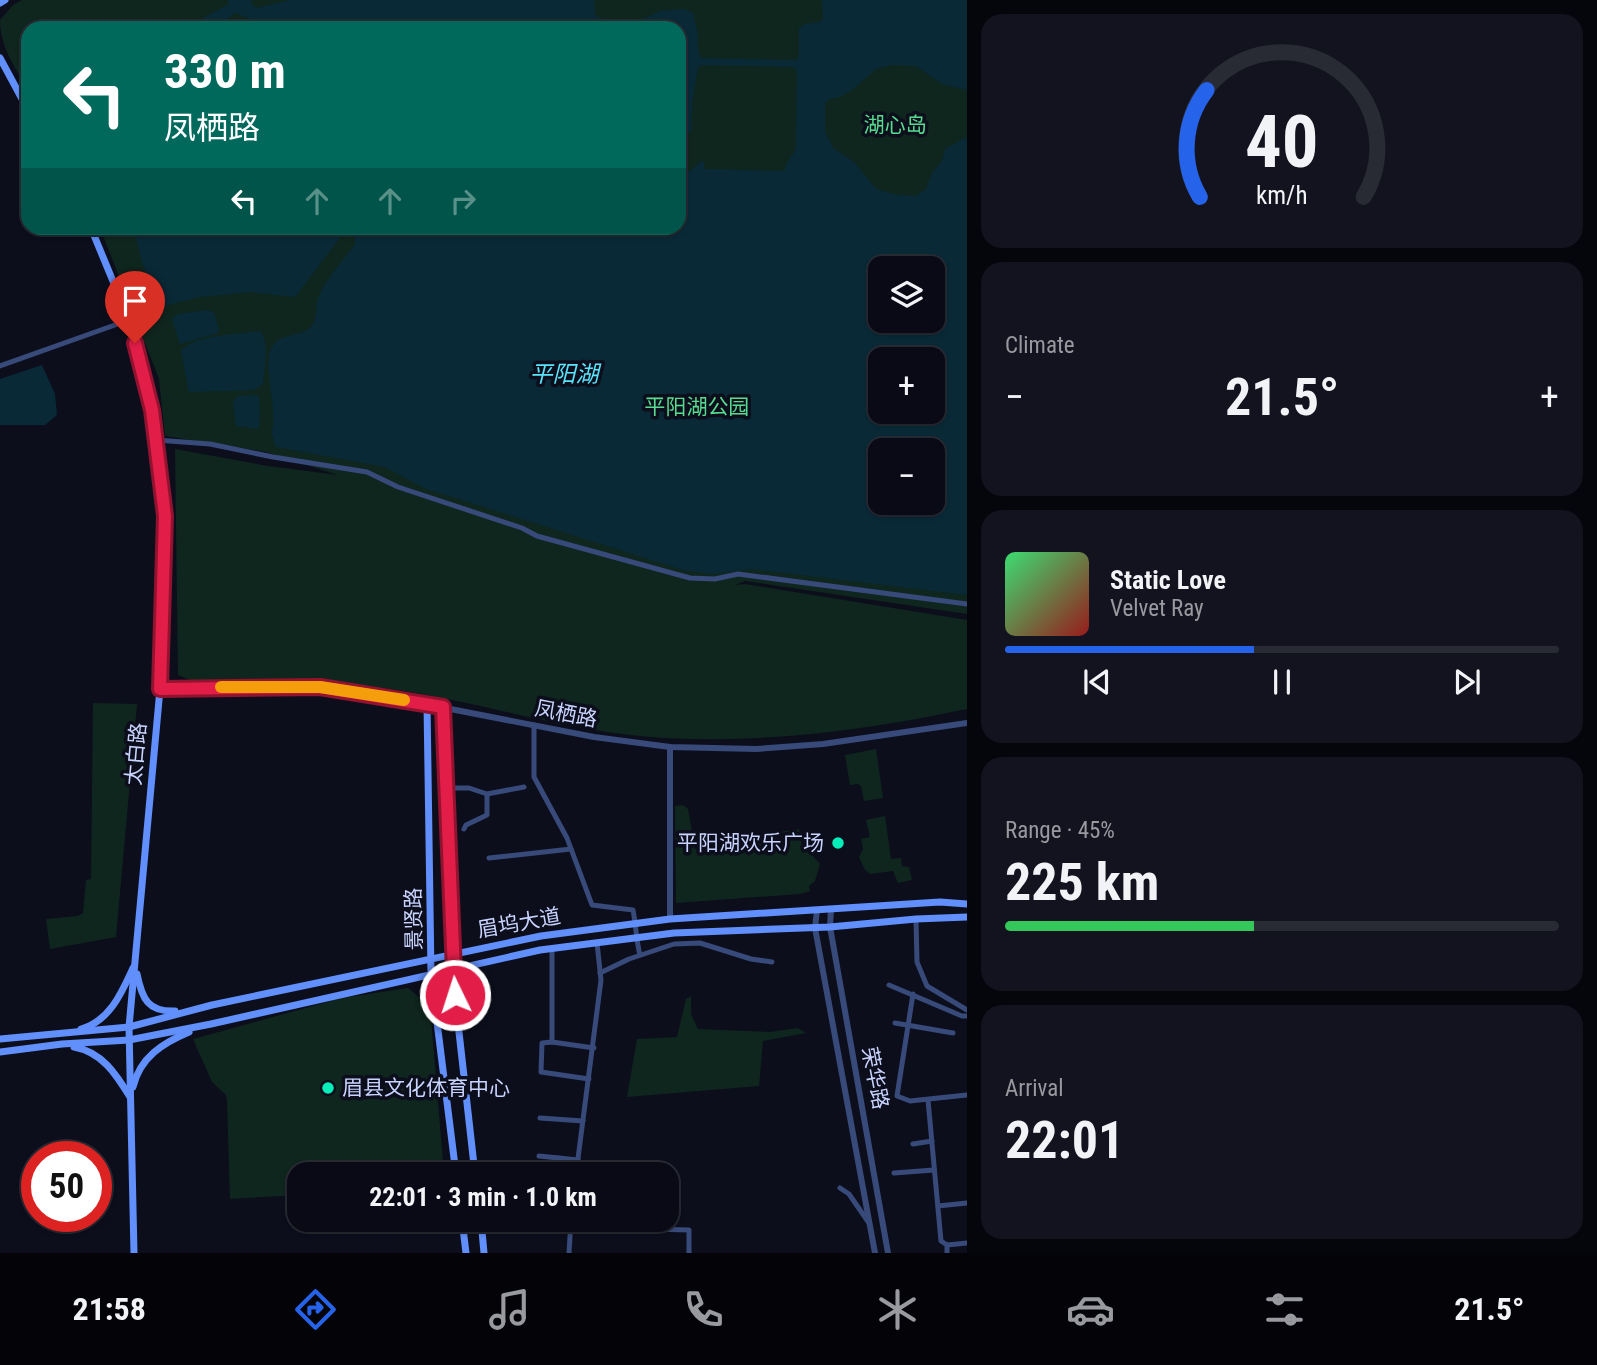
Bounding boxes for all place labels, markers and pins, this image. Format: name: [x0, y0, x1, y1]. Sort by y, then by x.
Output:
pin: [105, 271, 165, 343]
place label: 平阳湖欢乐广场: [677, 831, 824, 855]
marker: 平阳湖欢乐广场: [830, 835, 846, 851]
place label: 眉县文化体育中心: [342, 1076, 510, 1100]
marker: 眉县文化体育中心: [320, 1080, 336, 1096]

